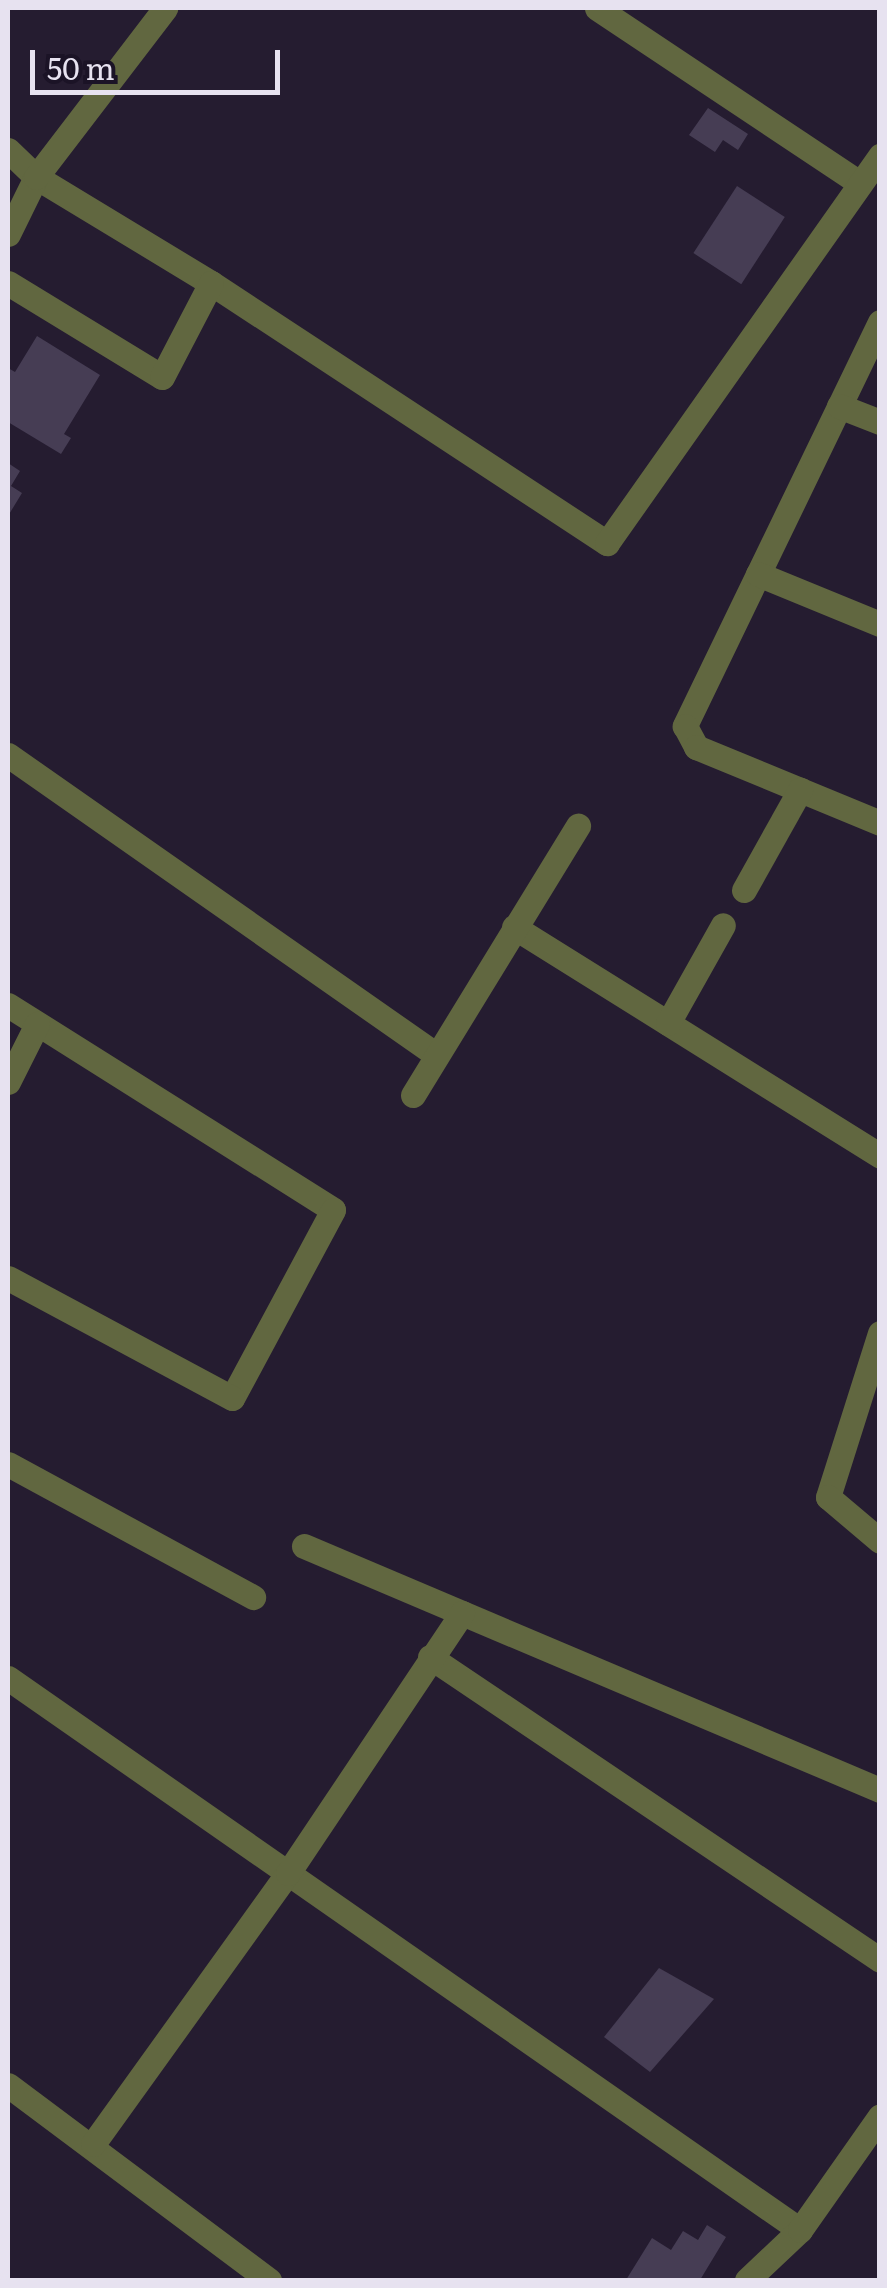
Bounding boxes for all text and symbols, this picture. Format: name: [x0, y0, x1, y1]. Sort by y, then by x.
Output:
scale bar: [35, 30, 285, 92]
text: 50 m: [47, 45, 115, 89]

